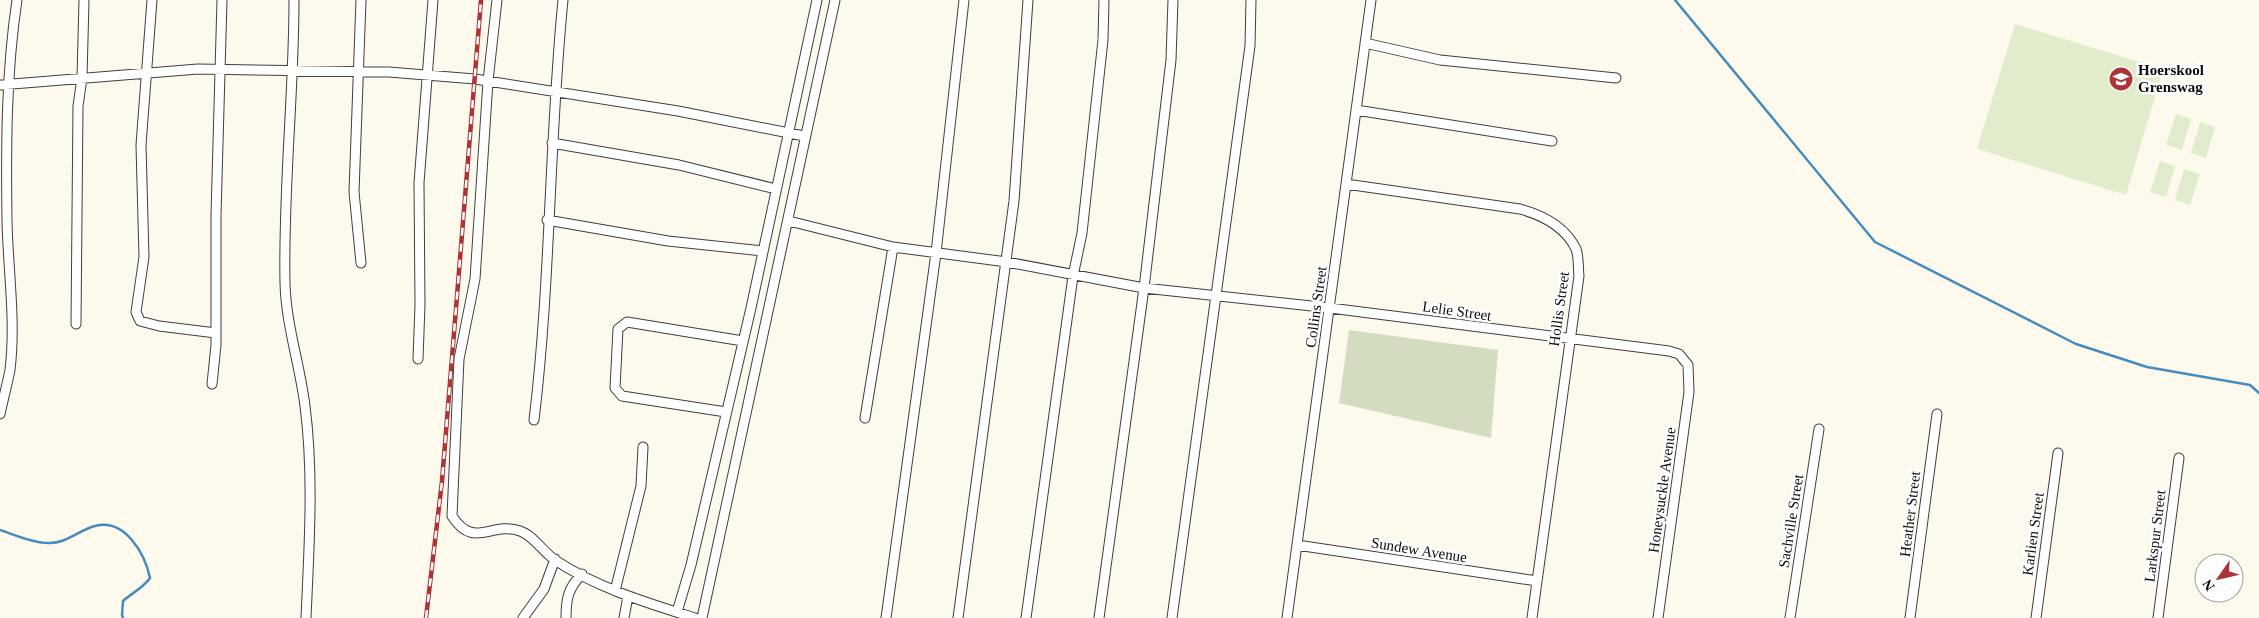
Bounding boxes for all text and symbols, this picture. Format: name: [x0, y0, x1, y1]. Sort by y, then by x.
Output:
place label: Hoerskool Grenswag: [2138, 62, 2204, 95]
school or university icon: Hoerskool Grenswag: [2108, 66, 2134, 92]
street label: Collins Street: [1302, 264, 1330, 349]
street label: Hollis Street: [1546, 270, 1572, 347]
street label: Lelie Street: [1421, 298, 1493, 324]
street label: Honeysuckle Avenue: [1645, 426, 1679, 554]
street label: Heather Street: [1897, 469, 1923, 558]
street label: Sachville Street: [1776, 472, 1806, 569]
street label: Larkspur Street: [2141, 488, 2169, 583]
street label: Karlien Street: [2019, 491, 2047, 577]
street label: Sundew Avenue: [1370, 535, 1468, 566]
north arrow: [2194, 553, 2244, 603]
text: N: [2200, 577, 2218, 593]

